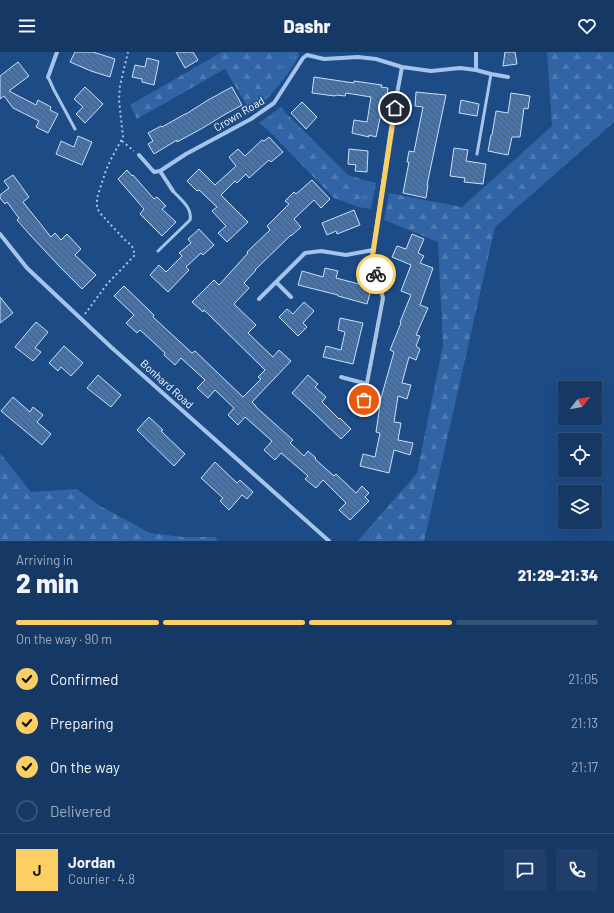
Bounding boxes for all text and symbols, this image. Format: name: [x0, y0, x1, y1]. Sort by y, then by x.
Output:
icon: menu: [16, 15, 38, 37]
text: Dashr: [284, 15, 330, 37]
icon: heart: [576, 15, 598, 37]
pin: [378, 91, 412, 125]
street label: Crown Road: [211, 93, 266, 134]
icon: home: [384, 97, 406, 119]
courier: [356, 254, 396, 294]
icon: bike: [365, 263, 387, 285]
street label: Bonhard Road: [138, 356, 197, 411]
north arrow: [558, 381, 602, 425]
map controls: [558, 381, 602, 529]
pin: [347, 383, 381, 417]
icon: bag: [353, 389, 375, 411]
button: locate: [558, 433, 602, 477]
button: layers: [558, 485, 602, 529]
text: Arriving in: [16, 552, 73, 568]
text: 21:29–21:34: [518, 566, 598, 584]
text: 2 min: [16, 567, 79, 598]
text: On the way · 90 m: [16, 631, 112, 647]
icon: check: [16, 668, 38, 690]
text: Confirmed: [50, 670, 118, 688]
text: 21:05: [568, 671, 598, 687]
icon: check: [16, 712, 38, 734]
text: Preparing: [50, 714, 114, 732]
text: 21:13: [571, 715, 598, 731]
icon: check: [16, 756, 38, 778]
text: On the way: [50, 758, 120, 776]
text: 21:17: [572, 759, 598, 775]
text: Delivered: [50, 802, 111, 820]
button: chat: [504, 849, 546, 891]
button: phone: [556, 849, 598, 891]
text: Jordan: [68, 853, 115, 871]
text: J: [33, 861, 41, 879]
text: Courier · 4.8: [68, 871, 135, 887]

